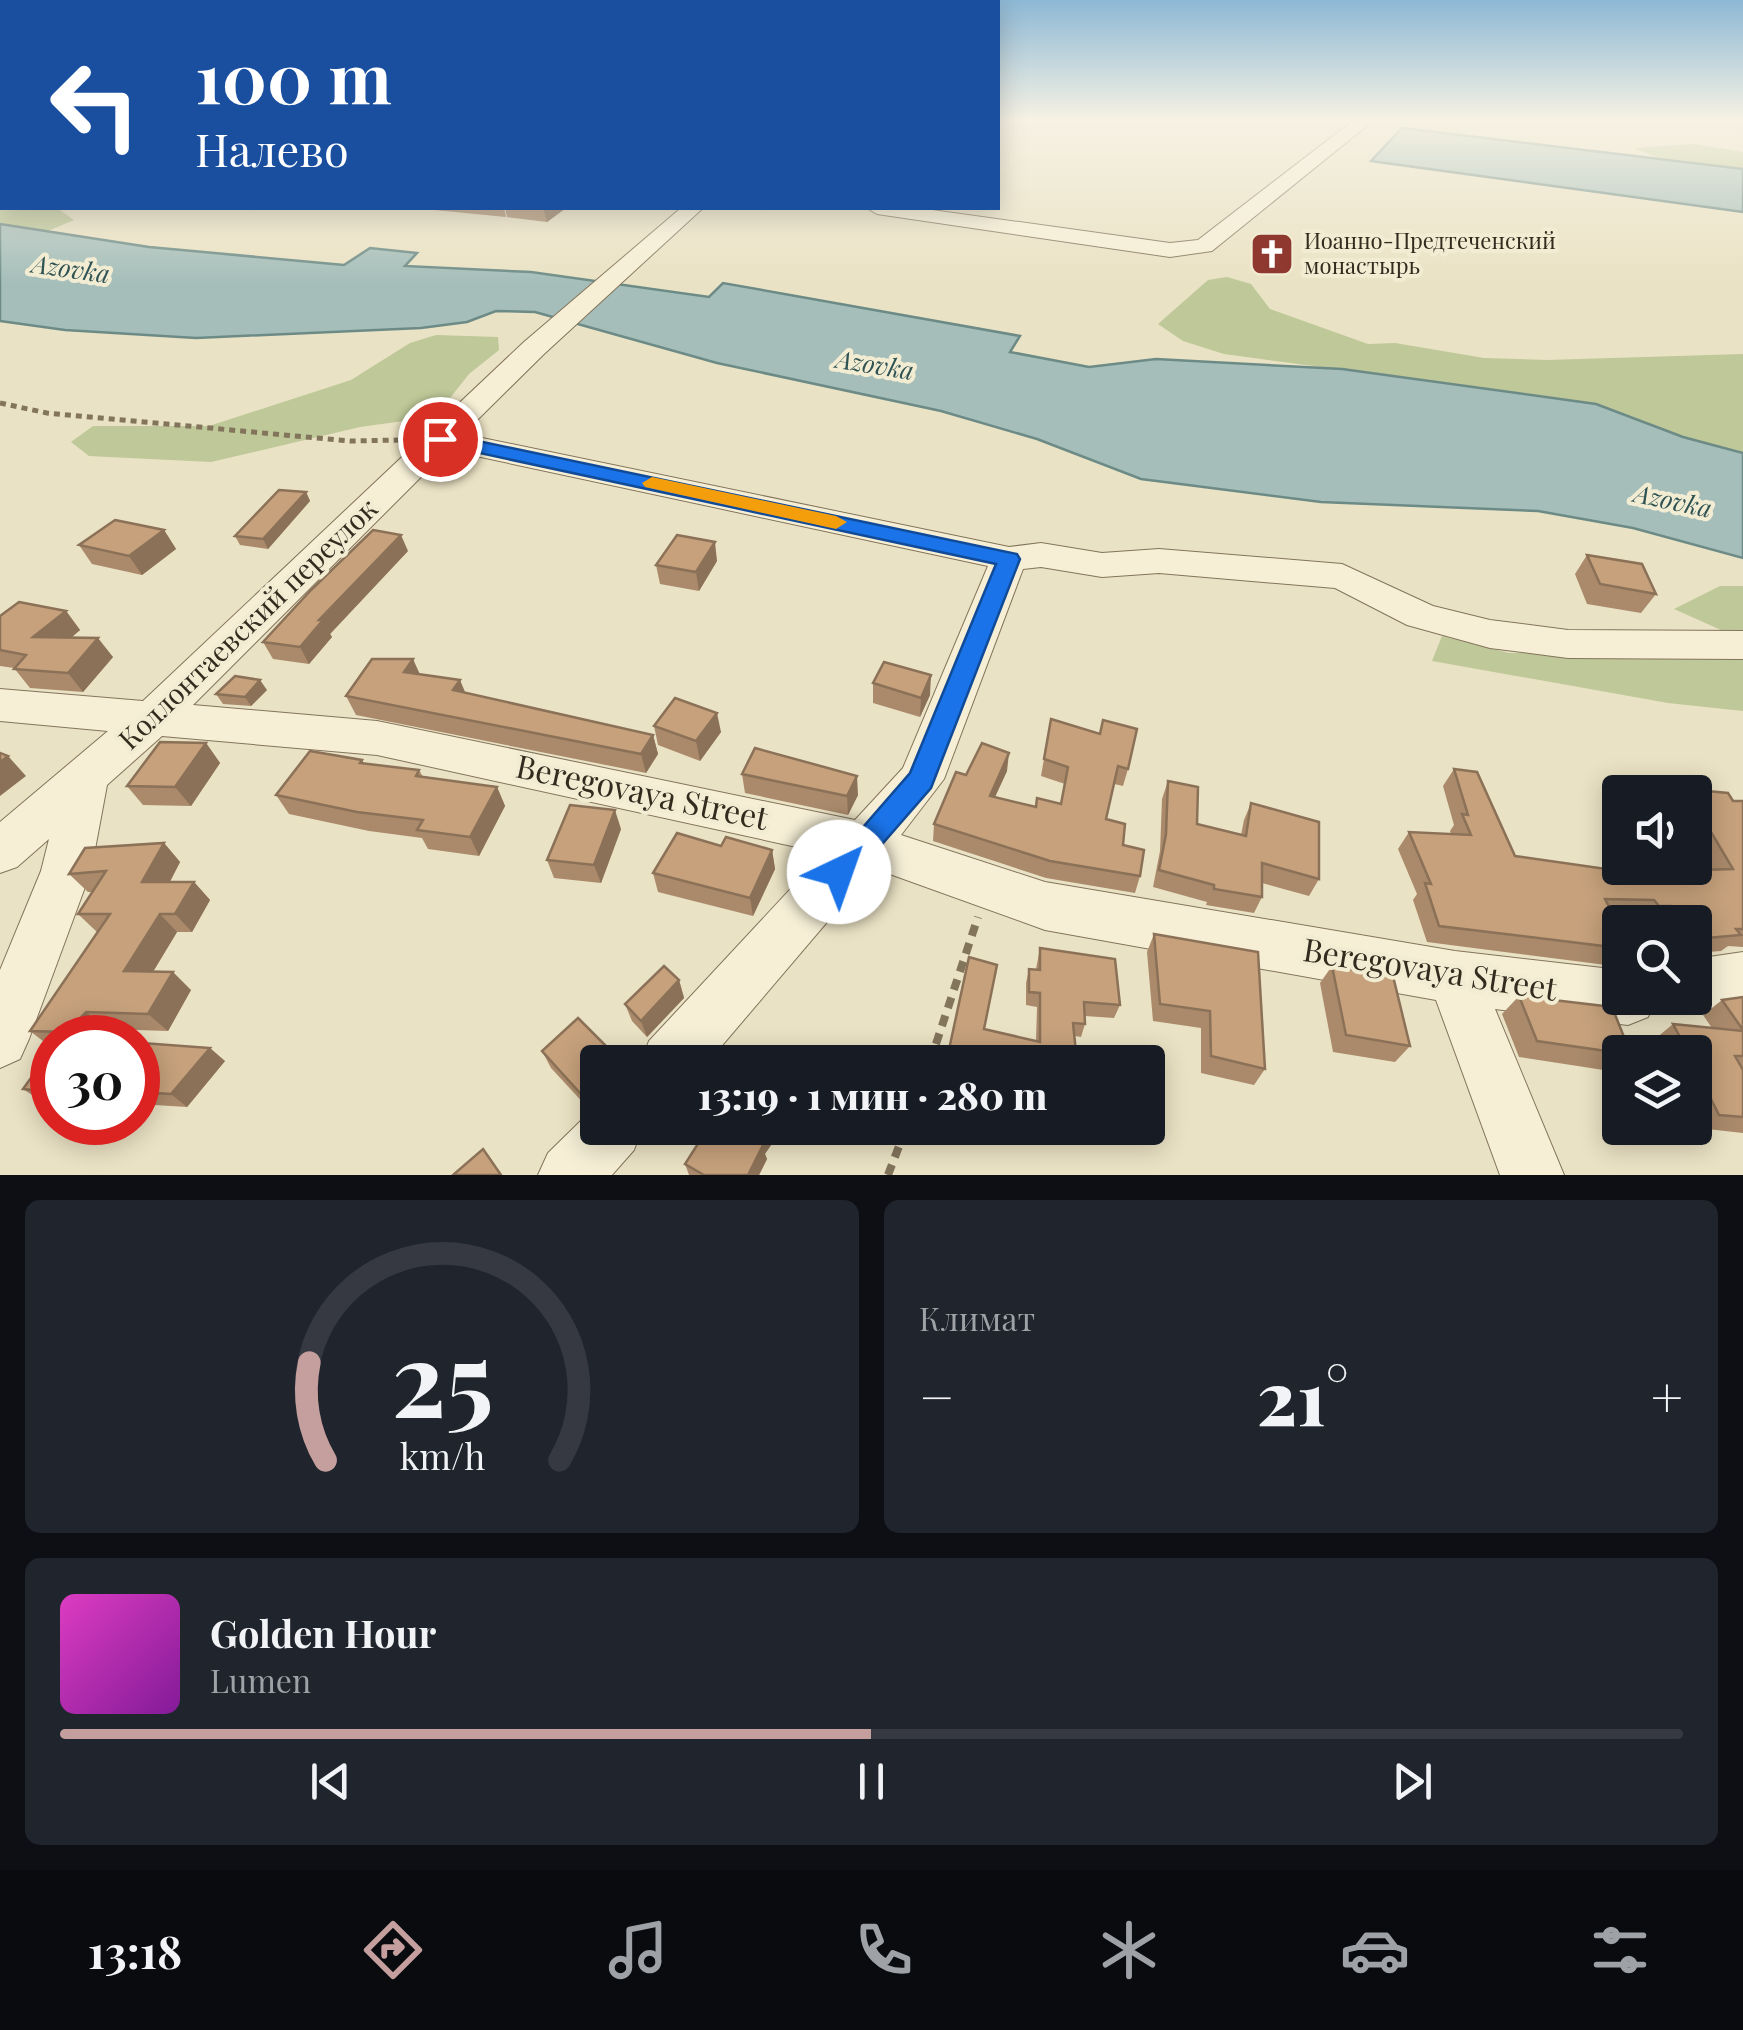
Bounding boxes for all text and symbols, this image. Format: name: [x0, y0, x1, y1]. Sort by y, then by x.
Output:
text: 100 m: [195, 28, 392, 122]
icon: left: [30, 40, 160, 170]
text: Налево: [195, 118, 349, 178]
place label: Иоанно-Предтеченский монастырь: [1304, 225, 1556, 280]
church icon: Иоанно-Предтеченский монастырь: [1249, 231, 1295, 277]
water label: Azovka: [27, 245, 112, 289]
water label: Azovka: [831, 341, 916, 386]
pin: [398, 397, 483, 482]
icon: arrive: [413, 412, 468, 467]
water label: Azovka: [1629, 475, 1715, 524]
street label: Коллонтаевский переулок: [110, 489, 384, 756]
street label: Beregovaya Street: [513, 743, 773, 838]
map controls: [1602, 775, 1712, 1145]
button: sound: [1602, 775, 1712, 885]
position arrow: [787, 820, 891, 924]
button: search: [1602, 905, 1712, 1015]
street label: Beregovaya Street: [1300, 926, 1561, 1009]
speed limit sign: 30: [30, 1015, 160, 1145]
button: layers: [1602, 1035, 1712, 1145]
text: 13:19 · 1 мин · 280 m: [698, 1069, 1047, 1120]
text: Климат: [919, 1296, 1035, 1339]
text: 25: [391, 1305, 493, 1444]
text: 21°: [1257, 1345, 1349, 1445]
text: −: [919, 1358, 955, 1432]
text: +: [1651, 1358, 1683, 1432]
text: km/h: [399, 1431, 485, 1479]
text: Golden Hour: [210, 1607, 436, 1658]
text: Lumen: [210, 1658, 311, 1701]
icon: previous: [303, 1754, 358, 1809]
icon: pause: [844, 1754, 899, 1809]
icon: next: [1385, 1754, 1440, 1809]
icon: directions: [358, 1915, 428, 1985]
icon: music: [603, 1915, 673, 1985]
icon: phone: [849, 1915, 919, 1985]
icon: climate: [1094, 1915, 1164, 1985]
icon: car: [1340, 1915, 1410, 1985]
icon: filters: [1585, 1915, 1655, 1985]
text: 13:18: [88, 1920, 182, 1980]

